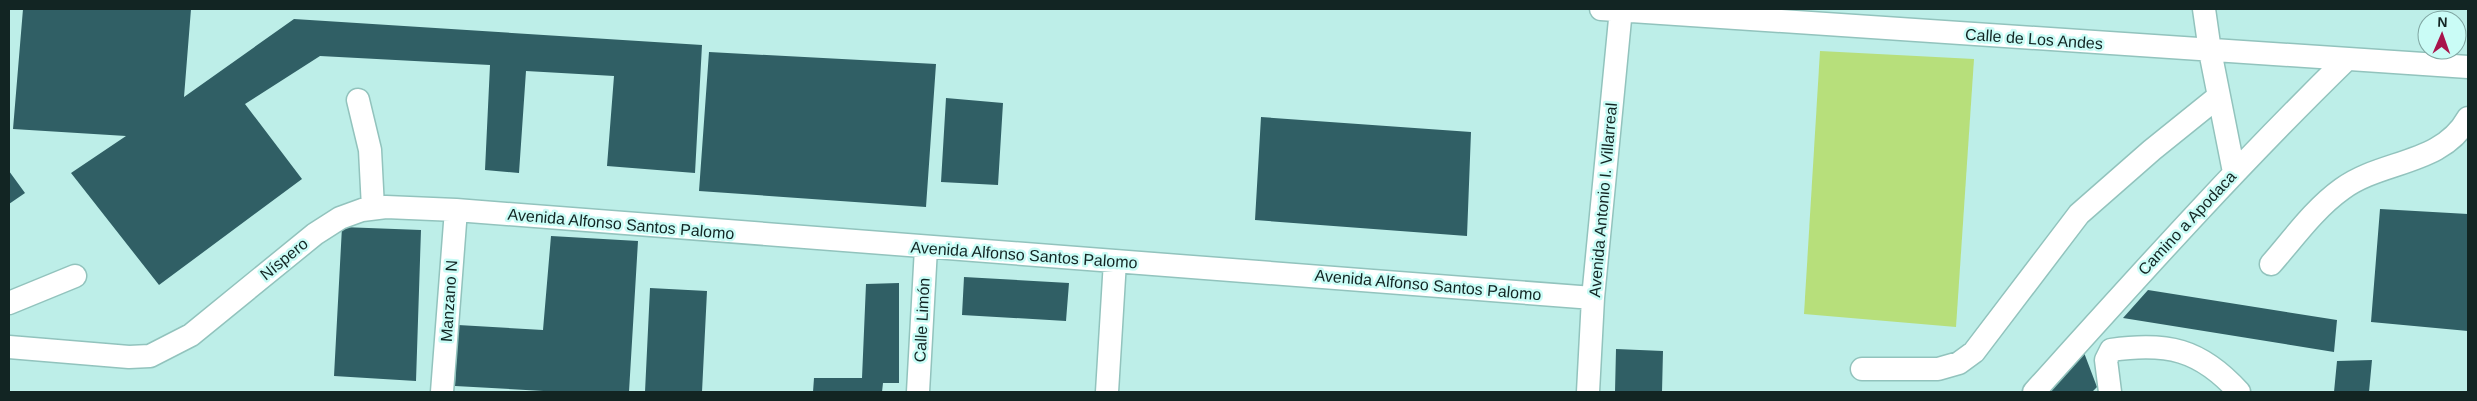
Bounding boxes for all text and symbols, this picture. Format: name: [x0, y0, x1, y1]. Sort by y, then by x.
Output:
north arrow: [2417, 10, 2467, 60]
text: N: [2437, 14, 2448, 30]
street label: Calle de Los Andes: [1965, 26, 2103, 52]
street label: Avenida Antonio I. Villarreal: [1586, 102, 1620, 298]
street label: Camino a Apodaca: [2135, 168, 2239, 278]
street label: Avenida Alfonso Santos Palomo: [507, 206, 735, 242]
street label: Níspero: [257, 235, 311, 283]
street label: Avenida Alfonso Santos Palomo: [910, 239, 1138, 271]
street label: Manzano N: [438, 260, 460, 342]
street label: Avenida Alfonso Santos Palomo: [1314, 267, 1542, 303]
street label: Calle Limón: [911, 277, 933, 363]

